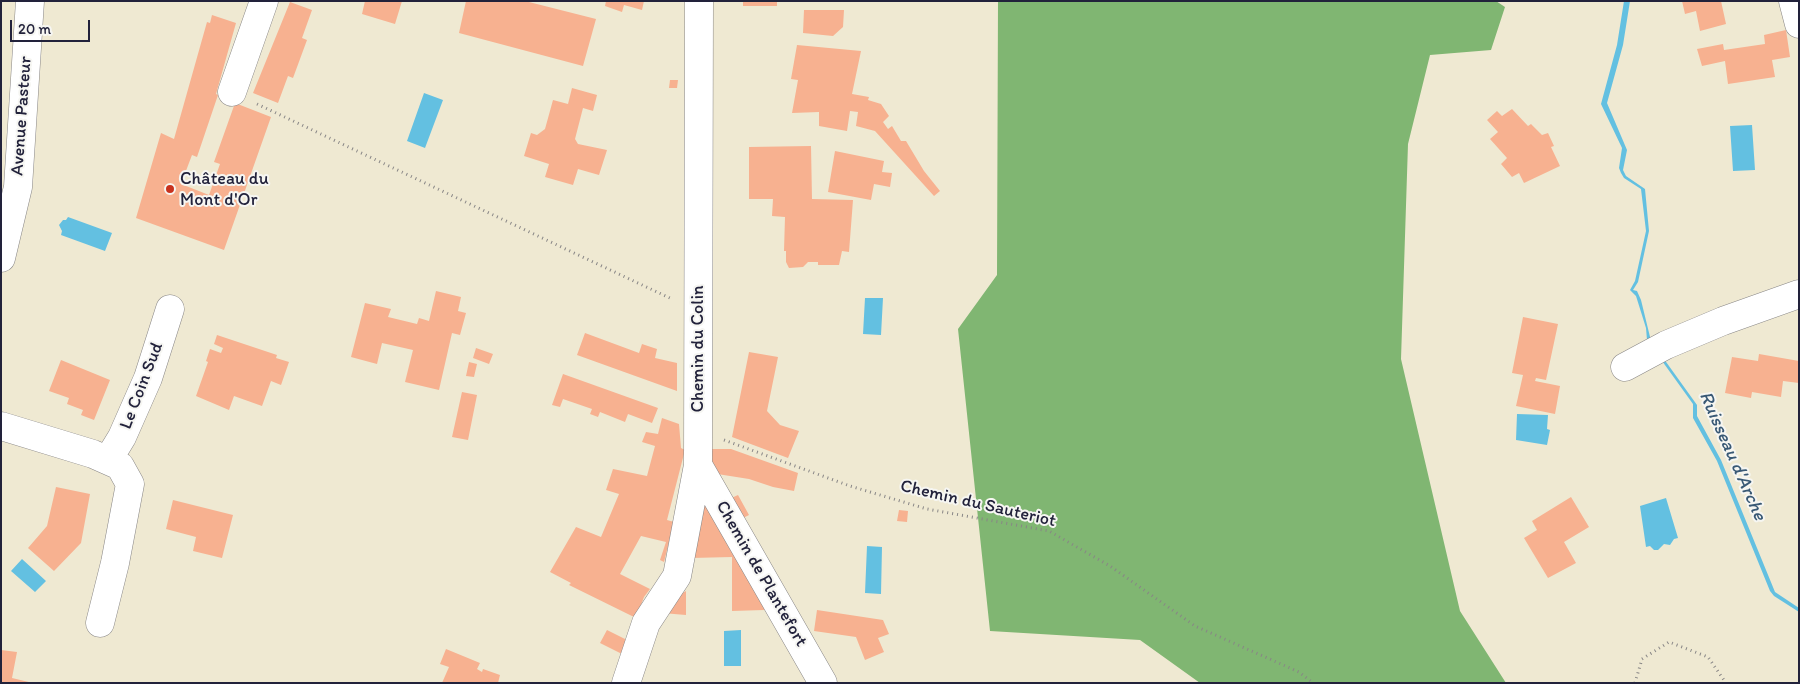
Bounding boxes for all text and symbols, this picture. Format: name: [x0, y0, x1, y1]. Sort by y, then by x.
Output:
scale bar: [12, 10, 92, 42]
text: 20 m: [18, 20, 51, 38]
street label: Avenue Pasteur: [7, 55, 37, 177]
place label: Château du Mont d'Or: [180, 168, 269, 210]
marker: Château du Mont d'Or: [164, 183, 176, 195]
street label: Chemin du Colin: [687, 285, 709, 413]
street label: Le Coin Sud: [116, 339, 168, 433]
water label: Ruisseau d'Arche: [1693, 388, 1771, 524]
street label: Chemin du Sauteriot: [898, 476, 1058, 532]
street label: Chemin de Plantefort: [710, 497, 812, 651]

